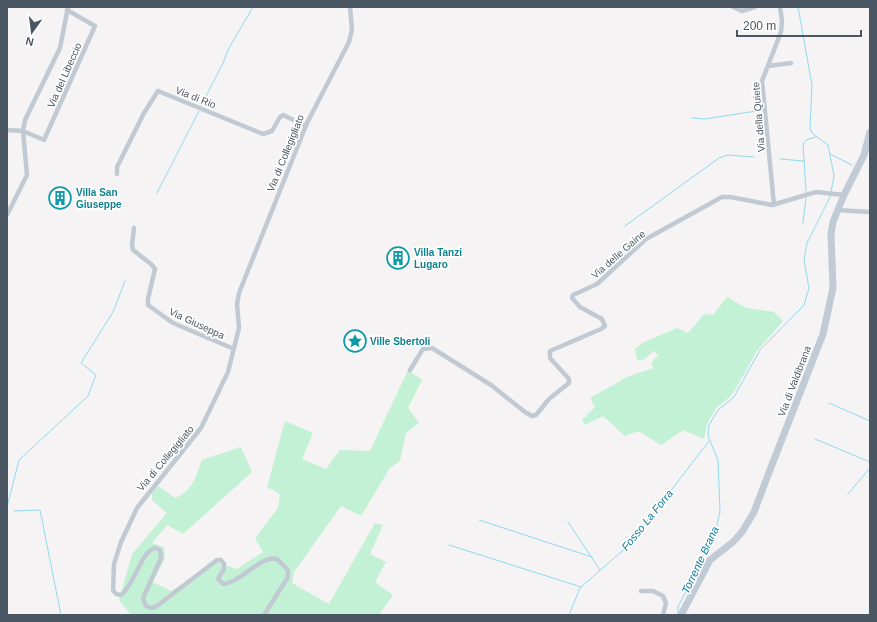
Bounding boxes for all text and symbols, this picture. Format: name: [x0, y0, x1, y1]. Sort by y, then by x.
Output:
north arrow: [12, 12, 52, 52]
scale bar: [737, 12, 861, 38]
text: 200 m: [743, 19, 776, 33]
text: N: [24, 35, 35, 48]
street label: Via del Libeccio: [45, 41, 84, 109]
street label: Via della Quiete: [750, 81, 767, 153]
street label: Via di Rio: [174, 84, 218, 111]
street label: Via di Collegigliato: [265, 113, 306, 193]
building icon: Villa San Giuseppe: [47, 185, 73, 211]
place label: Villa San Giuseppe: [76, 187, 122, 210]
street label: Via delle Gaine: [589, 228, 648, 281]
building icon: Villa Tanzi Lugaro: [385, 245, 411, 271]
place label: Villa Tanzi Lugaro: [414, 247, 462, 270]
street label: Via Giuseppa: [167, 306, 227, 341]
place icon: Ville Sbertoli: [342, 328, 368, 354]
place label: Ville Sbertoli: [370, 336, 431, 347]
street label: Via di Valdibrana: [776, 344, 813, 418]
street label: Via di Collegigliato: [135, 423, 196, 493]
water label: Fosso La Forra: [619, 487, 675, 553]
water label: Torrente Brana: [679, 524, 721, 596]

